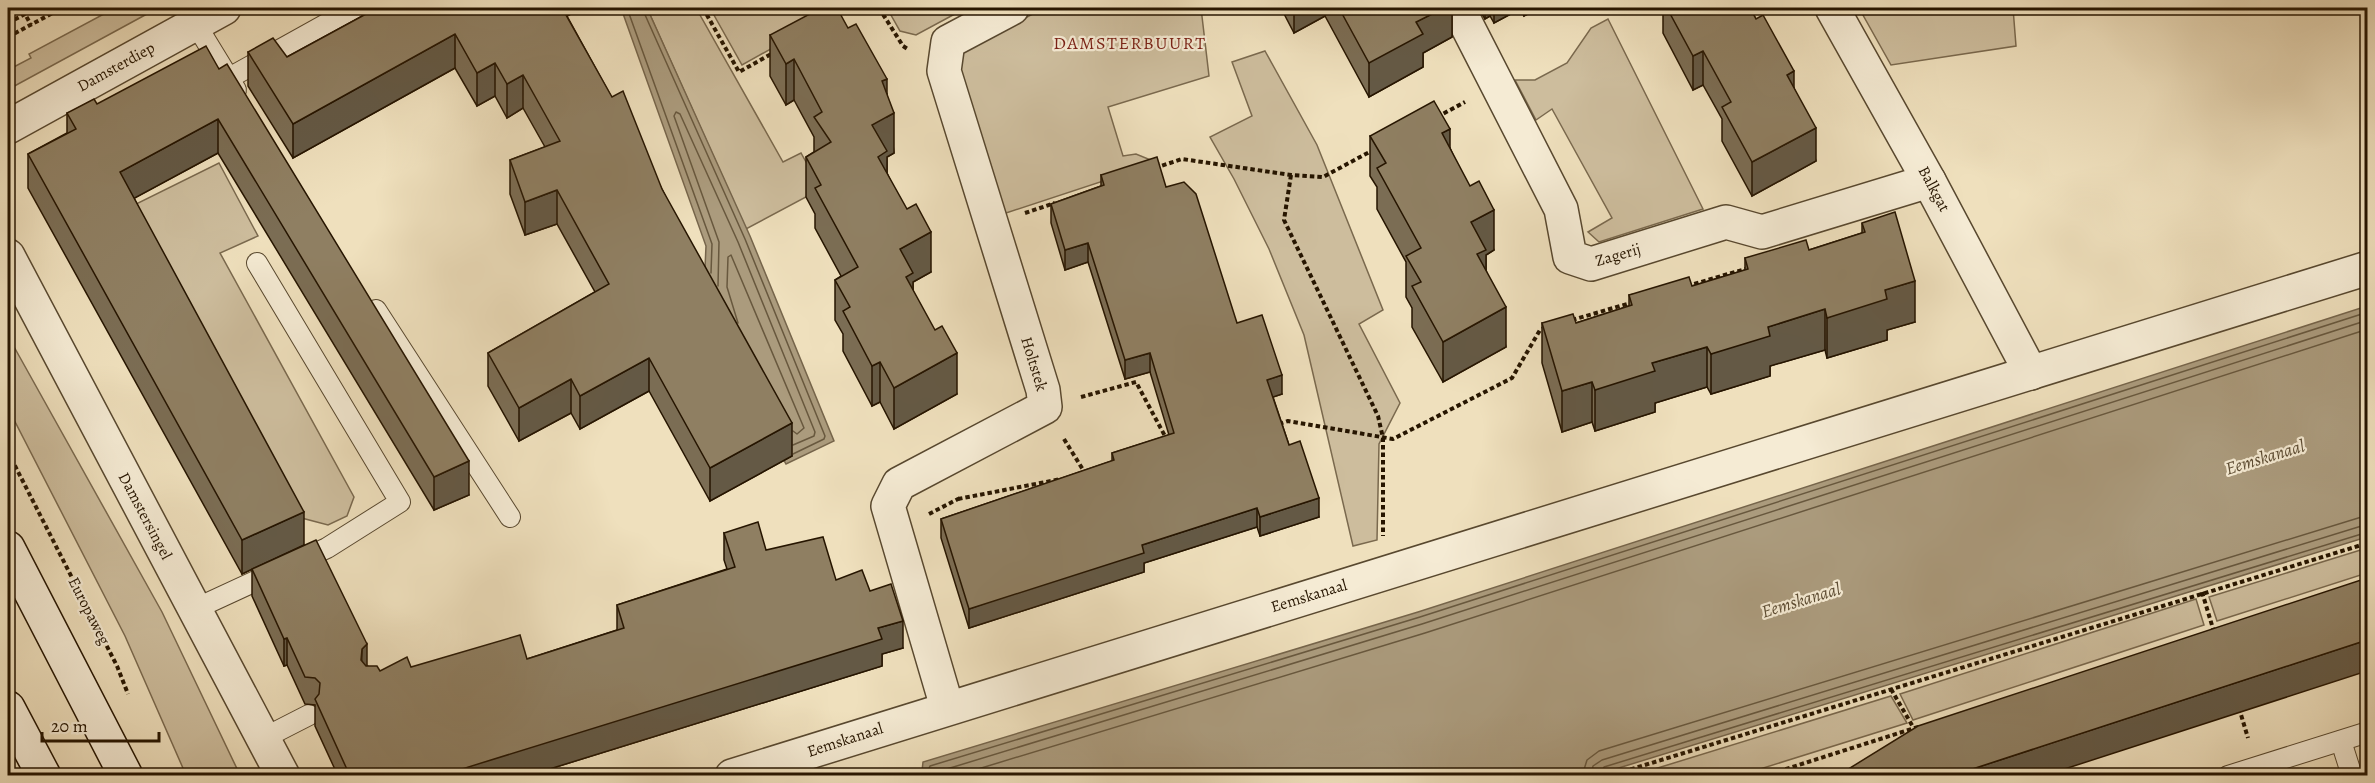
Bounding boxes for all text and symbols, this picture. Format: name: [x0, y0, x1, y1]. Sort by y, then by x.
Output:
district label: DAMSTERBUURT: [1053, 31, 1207, 55]
street label: Damsterdiep: [73, 37, 159, 97]
street label: Balkgat: [1913, 162, 1955, 216]
street label: Zagerij: [1593, 238, 1643, 272]
street label: Holtstek: [1015, 334, 1053, 394]
water label: Eemskanaal: [2222, 433, 2308, 480]
street label: Damstersingel: [113, 469, 177, 564]
street label: Europaweg: [63, 573, 115, 649]
street label: Eemskanaal: [1268, 574, 1350, 618]
water label: Eemskanaal: [1758, 576, 1844, 623]
scale bar: [42, 705, 159, 743]
text: 20 m: [51, 714, 88, 738]
street label: Eemskanaal: [804, 717, 886, 763]

